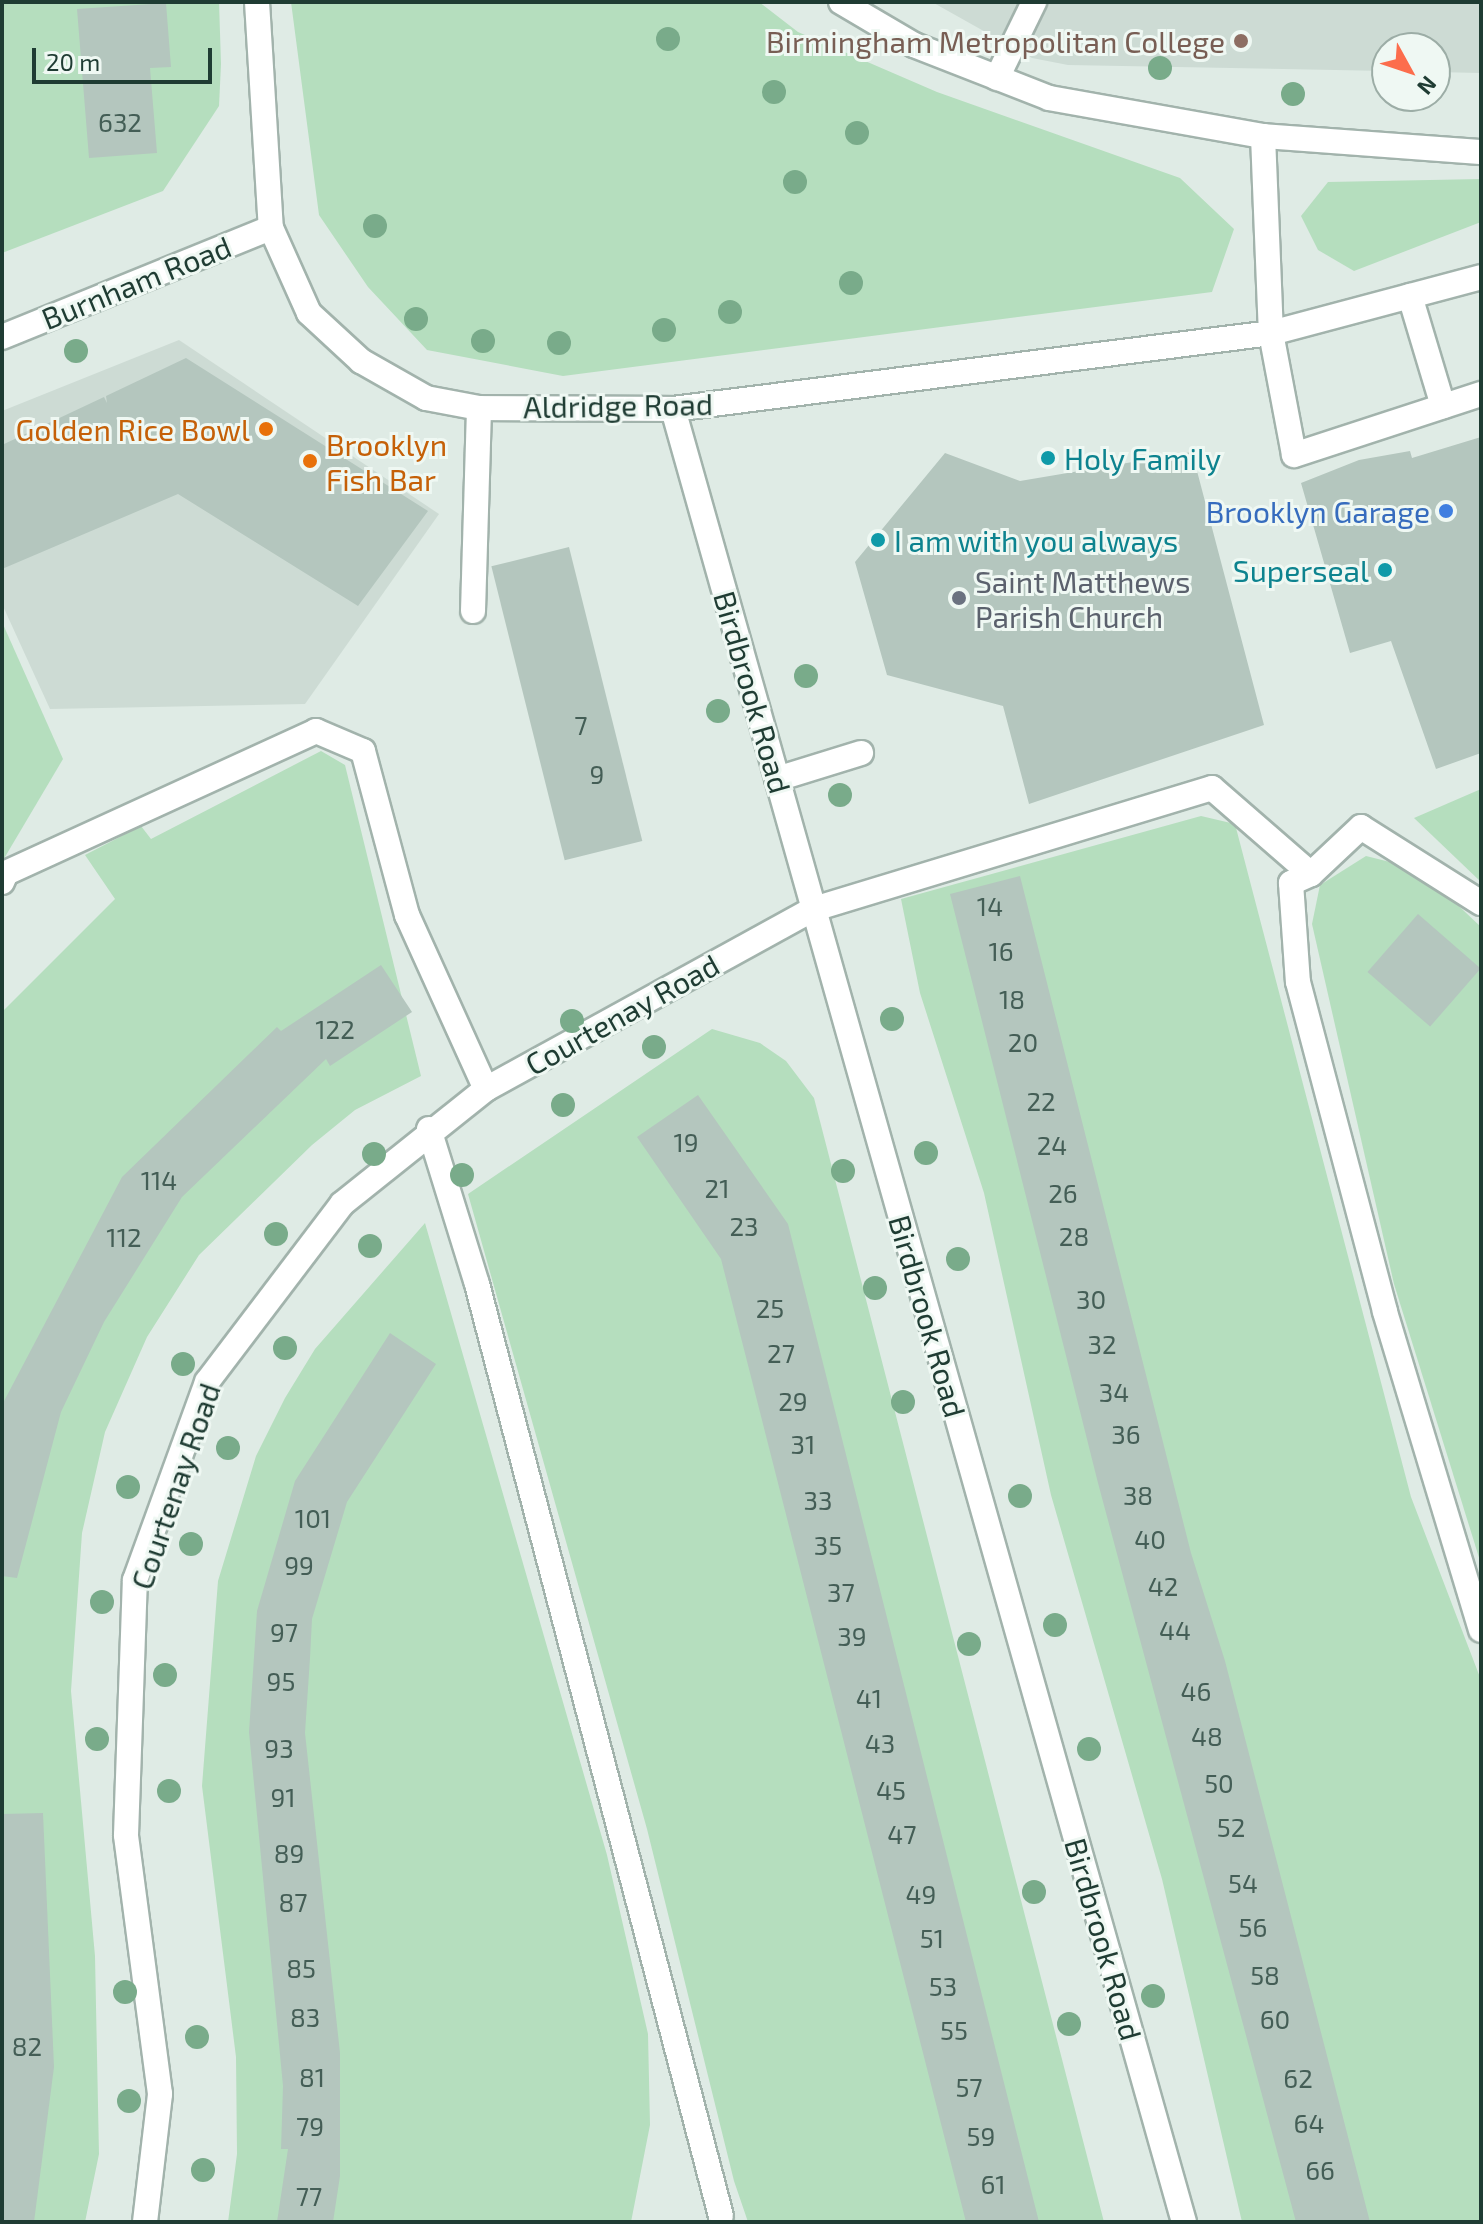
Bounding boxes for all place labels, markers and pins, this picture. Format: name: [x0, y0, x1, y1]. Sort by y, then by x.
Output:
place label: Birmingham Metropolitan College: [766, 23, 1225, 59]
marker: Birmingham Metropolitan College: [1232, 32, 1250, 50]
place label: Golden Rice Bowl: [15, 411, 250, 447]
marker: Golden Rice Bowl: [257, 420, 275, 438]
place label: Brooklyn Fish Bar: [326, 426, 447, 496]
place label: Holy Family: [1064, 440, 1222, 476]
marker: Holy Family: [1039, 449, 1057, 467]
marker: Brooklyn Fish Bar: [301, 452, 319, 470]
place label: Brooklyn Garage: [1206, 493, 1430, 529]
marker: Brooklyn Garage: [1437, 502, 1455, 520]
place label: I am with you always: [894, 522, 1179, 558]
marker: I am with you always: [869, 531, 887, 549]
place label: Superseal: [1233, 552, 1369, 588]
marker: Superseal: [1376, 561, 1394, 579]
place label: Saint Matthews Parish Church: [975, 563, 1190, 634]
marker: Saint Matthews Parish Church: [950, 589, 968, 607]

